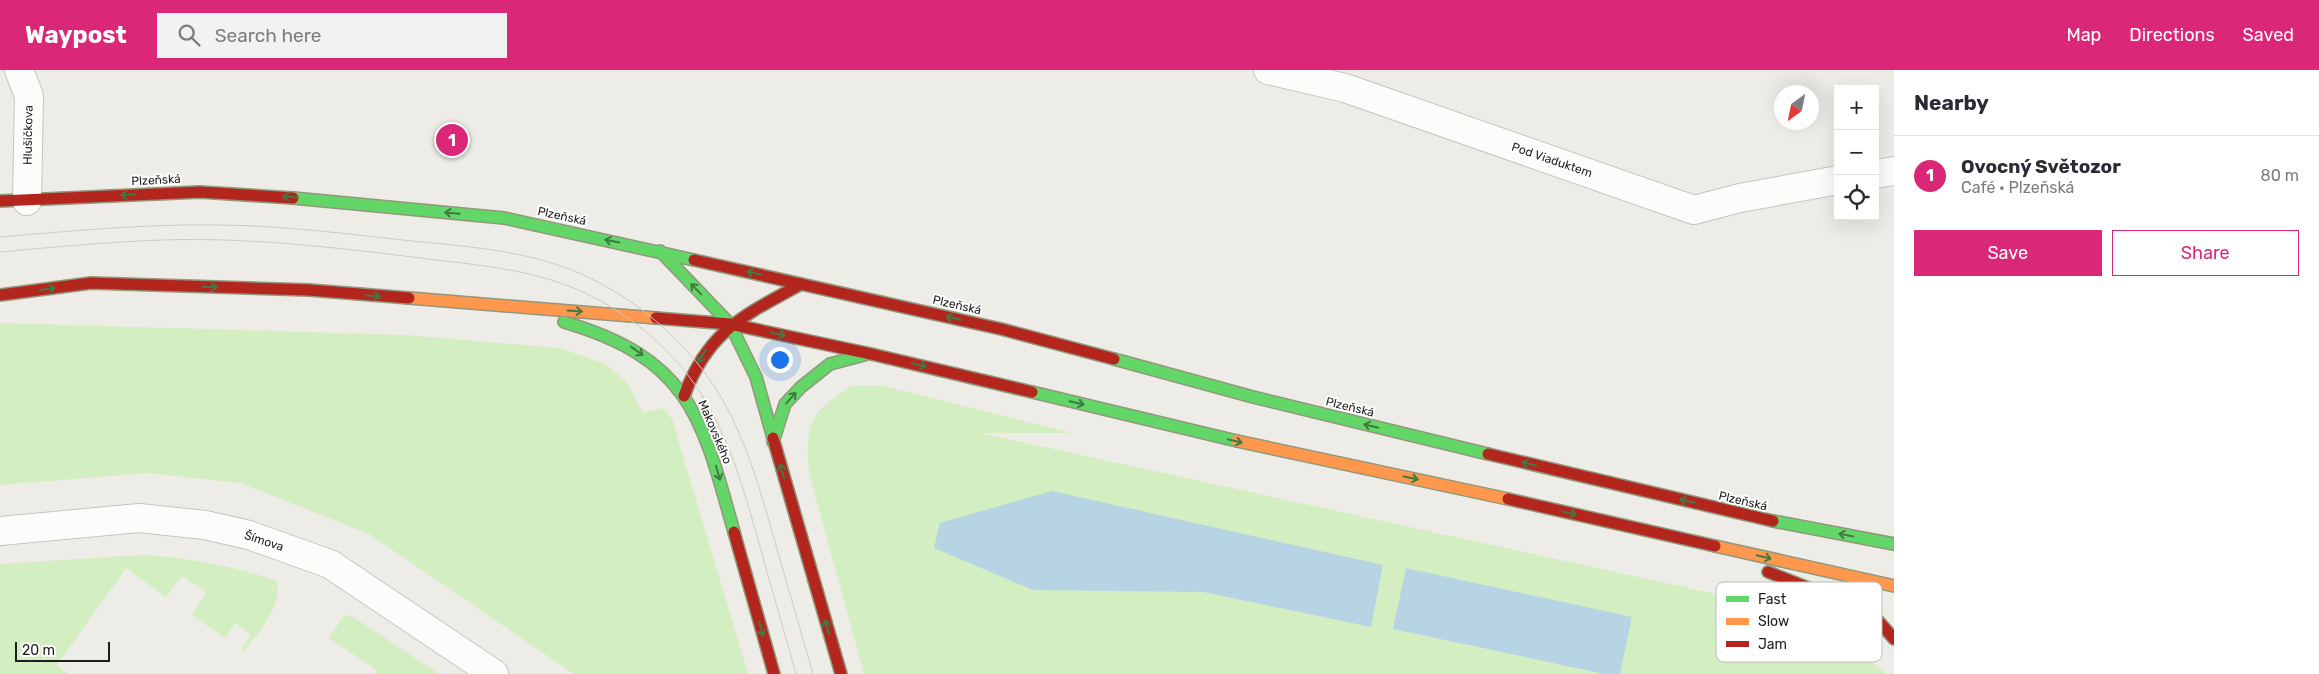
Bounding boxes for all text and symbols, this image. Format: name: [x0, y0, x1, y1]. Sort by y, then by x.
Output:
search box: [157, 13, 507, 58]
text: Waypost: [25, 21, 127, 49]
icon: search: [175, 21, 203, 49]
text: Search here: [215, 24, 321, 47]
text: Map: [2066, 24, 2101, 46]
text: Directions: [2129, 24, 2215, 46]
text: Saved: [2243, 24, 2294, 46]
north arrow: [1774, 85, 1819, 130]
map controls: [1834, 85, 1879, 220]
button: +: [1834, 85, 1879, 130]
text: Nearby: [1914, 90, 1989, 115]
street label: Hlušičkova: [20, 105, 36, 165]
pin: 1: [436, 121, 468, 159]
button: −: [1834, 130, 1879, 175]
street label: Pod Viaduktem: [1510, 140, 1594, 180]
text: Ovocný Světozor: [1961, 155, 2121, 178]
text: 1: [1926, 166, 1934, 185]
text: 80 m: [2261, 166, 2299, 185]
street label: Plzeňská: [131, 172, 181, 188]
button: locate: [1834, 175, 1879, 220]
text: Café · Plzeňská: [1961, 178, 2074, 197]
one-way arrow: [120, 191, 136, 200]
one-way arrow: [283, 193, 299, 202]
street label: Plzeňská: [536, 204, 588, 228]
one-way arrow: [444, 208, 460, 218]
button: Save: [1914, 230, 2102, 276]
button: Share: [2112, 230, 2299, 276]
one-way arrow: [604, 236, 620, 245]
one-way arrow: [746, 268, 762, 277]
one-way arrow: [202, 282, 218, 292]
one-way arrow: [690, 283, 702, 295]
one-way arrow: [40, 284, 56, 294]
one-way arrow: [364, 291, 380, 300]
street label: Plzeňská: [931, 293, 983, 317]
one-way arrow: [567, 307, 583, 316]
one-way arrow: [946, 313, 962, 322]
one-way arrow: [770, 330, 786, 339]
one-way arrow: [630, 346, 644, 356]
your location: [767, 347, 793, 373]
one-way arrow: [696, 349, 706, 363]
one-way arrow: [910, 361, 926, 370]
one-way arrow: [785, 391, 797, 404]
street label: Plzeňská: [1324, 394, 1376, 420]
street label: Makovského: [695, 398, 735, 466]
one-way arrow: [1068, 399, 1084, 408]
one-way arrow: [1364, 421, 1380, 430]
one-way arrow: [1226, 437, 1242, 446]
one-way arrow: [1521, 459, 1537, 468]
one-way arrow: [714, 464, 723, 480]
one-way arrow: [776, 464, 786, 480]
one-way arrow: [1402, 474, 1418, 483]
street label: Plzeňská: [1717, 489, 1769, 513]
one-way arrow: [1680, 496, 1696, 505]
one-way arrow: [1561, 509, 1577, 518]
street label: Šímova: [242, 528, 286, 554]
one-way arrow: [1839, 530, 1855, 540]
one-way arrow: [1756, 553, 1772, 562]
legend: [1716, 582, 1882, 662]
text: Fast: [1758, 591, 1787, 608]
text: Slow: [1758, 613, 1789, 630]
one-way arrow: [822, 620, 832, 636]
one-way arrow: [757, 621, 767, 637]
text: Jam: [1758, 636, 1787, 653]
scale bar: [15, 639, 110, 662]
text: 20 m: [22, 642, 55, 659]

